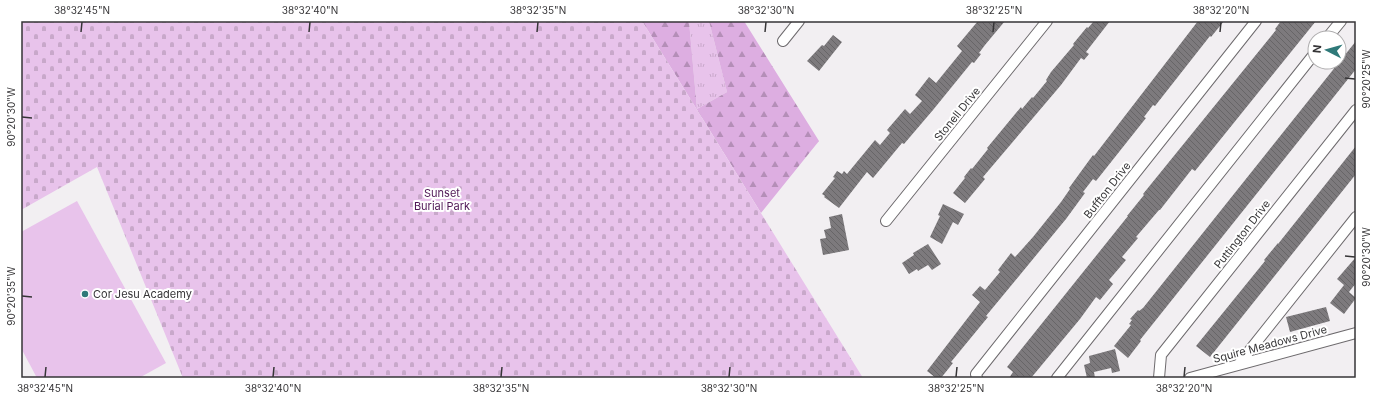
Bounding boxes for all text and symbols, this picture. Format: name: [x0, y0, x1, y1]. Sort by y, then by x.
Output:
text: 38°32'45"N: [54, 4, 110, 16]
text: 38°32'40"N: [282, 4, 338, 16]
text: 38°32'35"N: [510, 4, 566, 16]
text: 38°32'30"N: [738, 4, 794, 16]
text: 38°32'25"N: [966, 4, 1022, 16]
text: 38°32'20"N: [1193, 4, 1249, 16]
north arrow: [1307, 30, 1347, 70]
text: N: [1310, 44, 1324, 54]
text: 90°20'25"W: [1360, 49, 1372, 109]
street label: Stonell Drive: [931, 84, 983, 144]
text: 90°20'30"W: [5, 87, 17, 147]
street label: Buffton Drive: [1081, 159, 1133, 221]
park label: Sunset Burial Park: [414, 186, 470, 213]
street label: Puttington Drive: [1211, 197, 1273, 271]
text: 90°20'30"W: [1360, 227, 1372, 287]
text: 90°20'35"W: [5, 266, 17, 326]
place label: Cor Jesu Academy: [93, 287, 192, 301]
marker: Cor Jesu Academy: [80, 289, 90, 299]
street label: Squire Meadows Drive: [1211, 322, 1329, 366]
text: 38°32'45"N: [17, 382, 73, 394]
text: 38°32'40"N: [245, 382, 301, 394]
text: 38°32'35"N: [473, 382, 529, 394]
text: 38°32'30"N: [701, 382, 757, 394]
text: 38°32'25"N: [928, 382, 984, 394]
text: 38°32'20"N: [1156, 382, 1212, 394]

